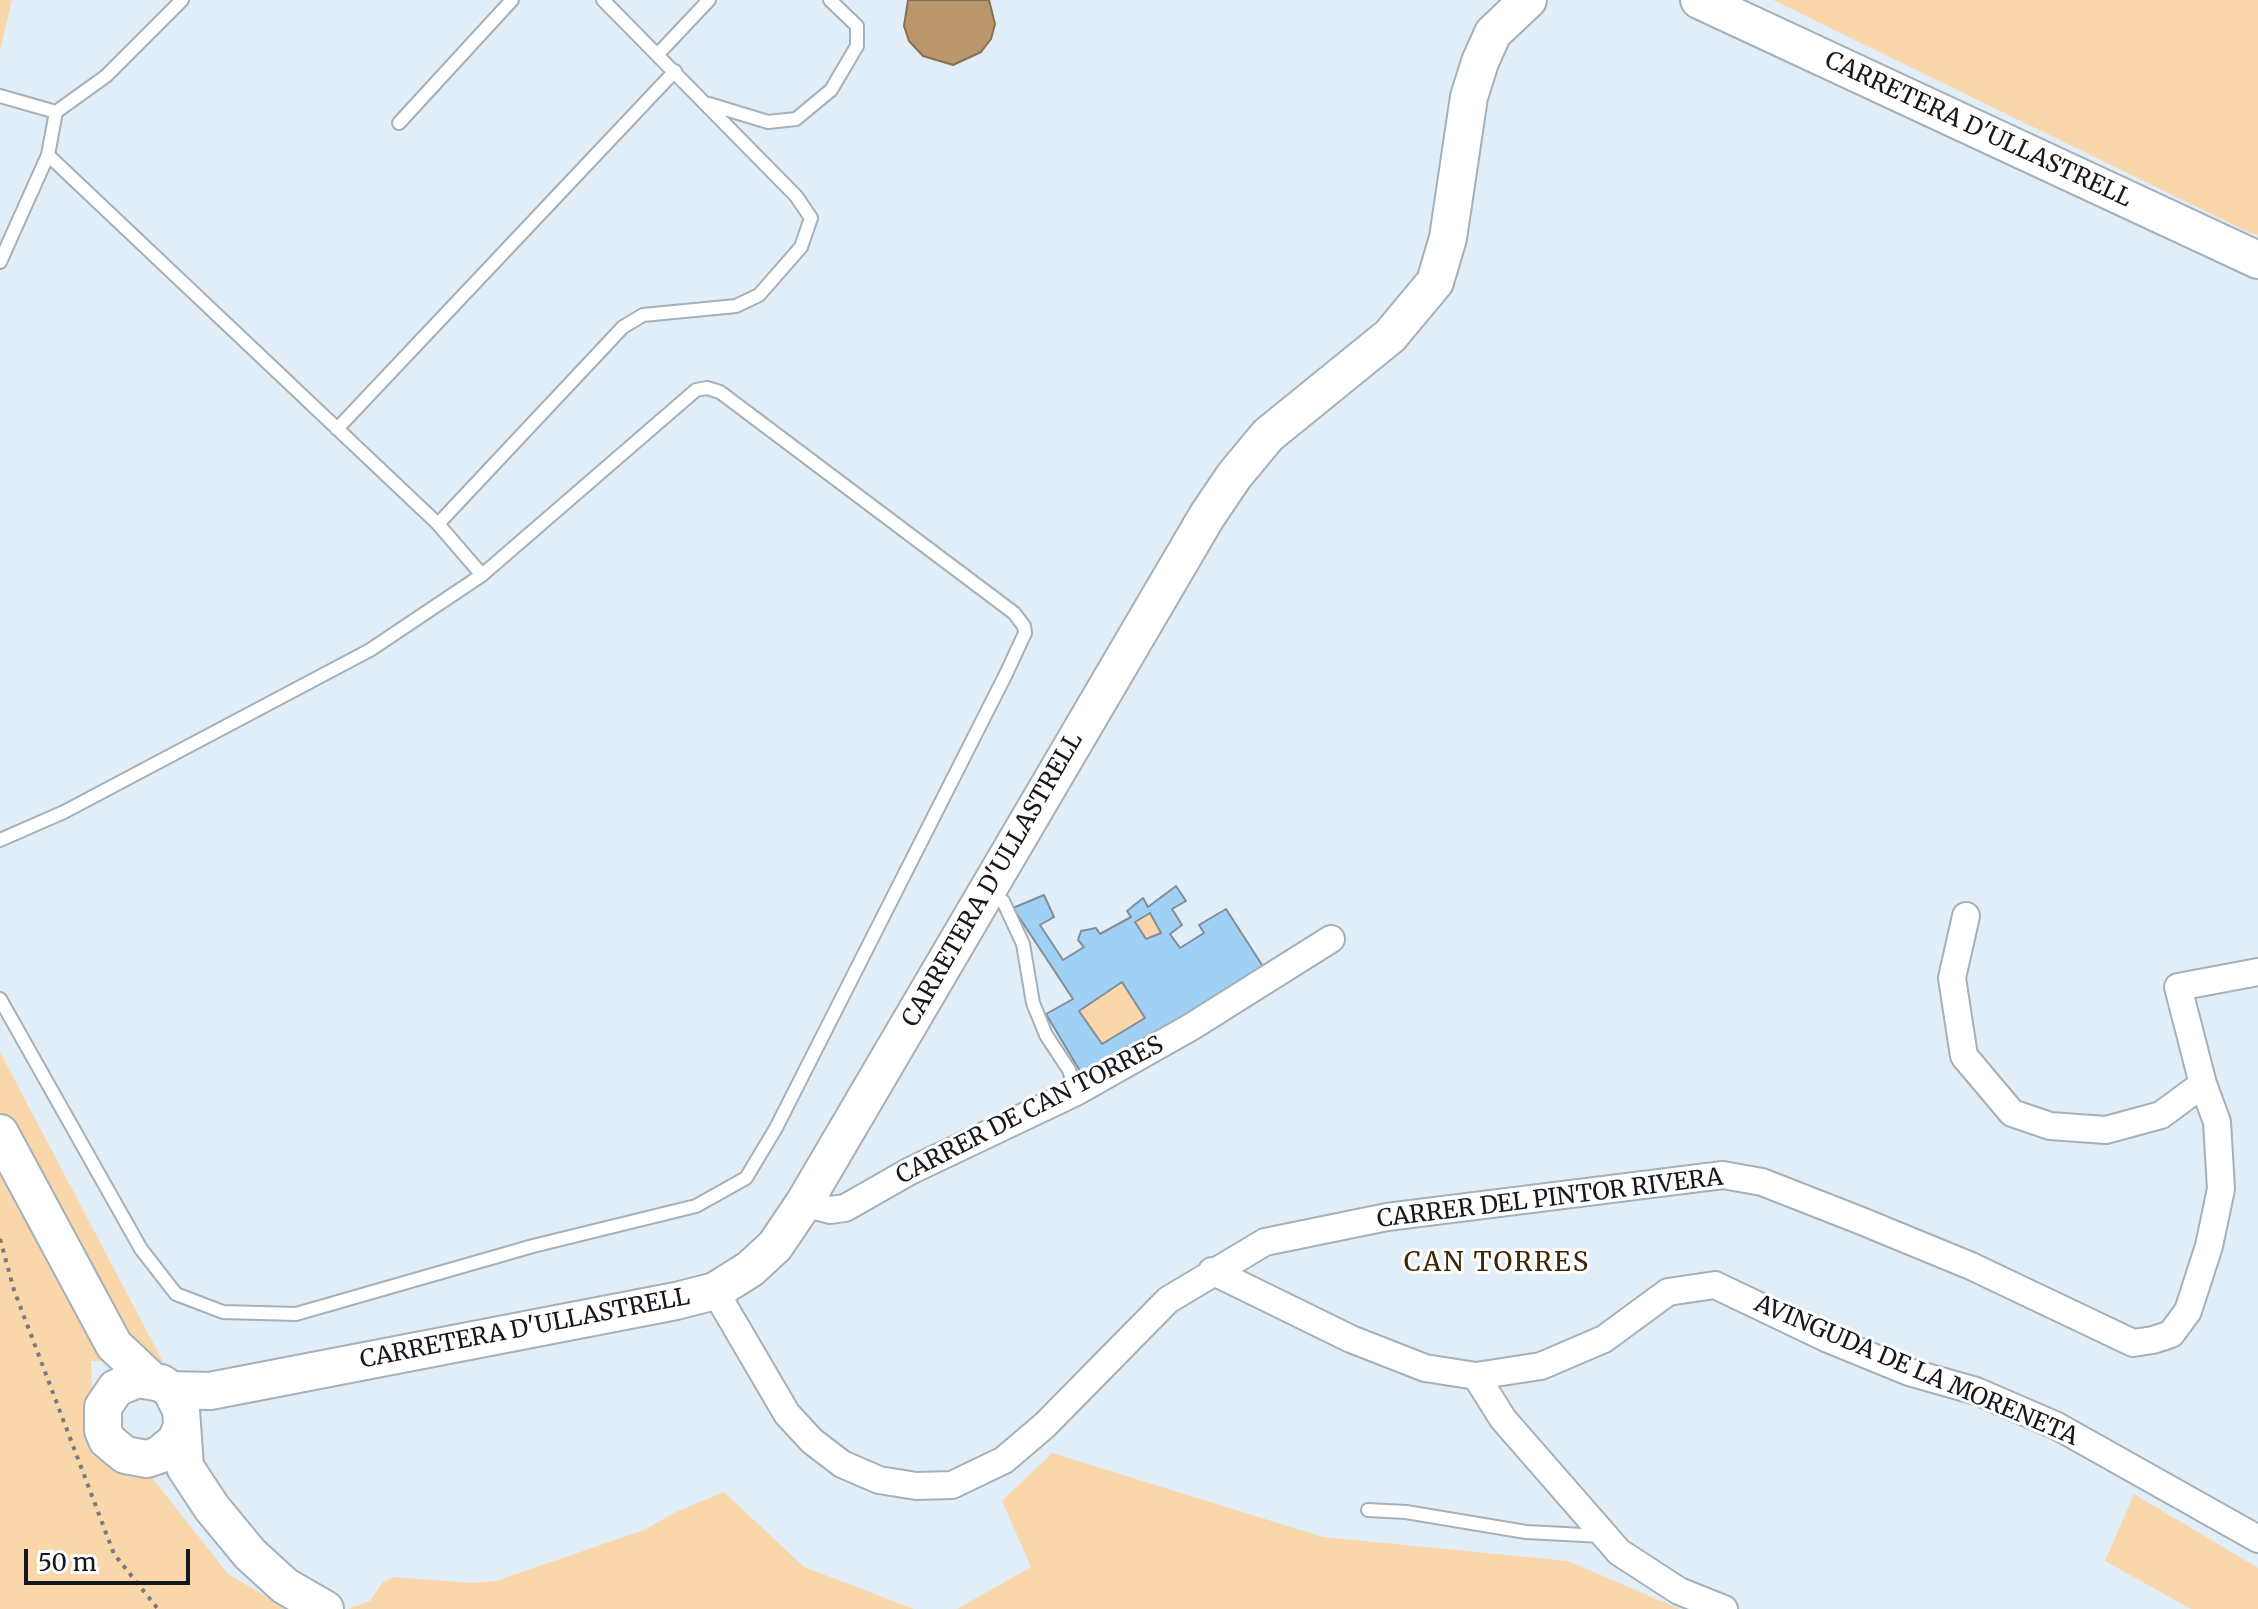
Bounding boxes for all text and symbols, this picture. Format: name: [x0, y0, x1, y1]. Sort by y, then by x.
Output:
street label: CARRETERA D'ULLASTRELL: [1820, 46, 2136, 214]
street label: CARRETERA D'ULLASTRELL: [897, 728, 1089, 1032]
street label: CARRER DE CAN TORRES: [892, 1031, 1168, 1191]
street label: CARRER DEL PINTOR RIVERA: [1375, 1163, 1725, 1235]
district label: CAN TORRES: [1404, 1248, 1590, 1280]
street label: CARRETERA D'ULLASTRELL: [358, 1283, 692, 1375]
street label: AVINGUDA DE LA MORENETA: [1750, 1290, 2082, 1452]
scale bar: [28, 1533, 194, 1583]
text: 50 m: [38, 1547, 97, 1578]

